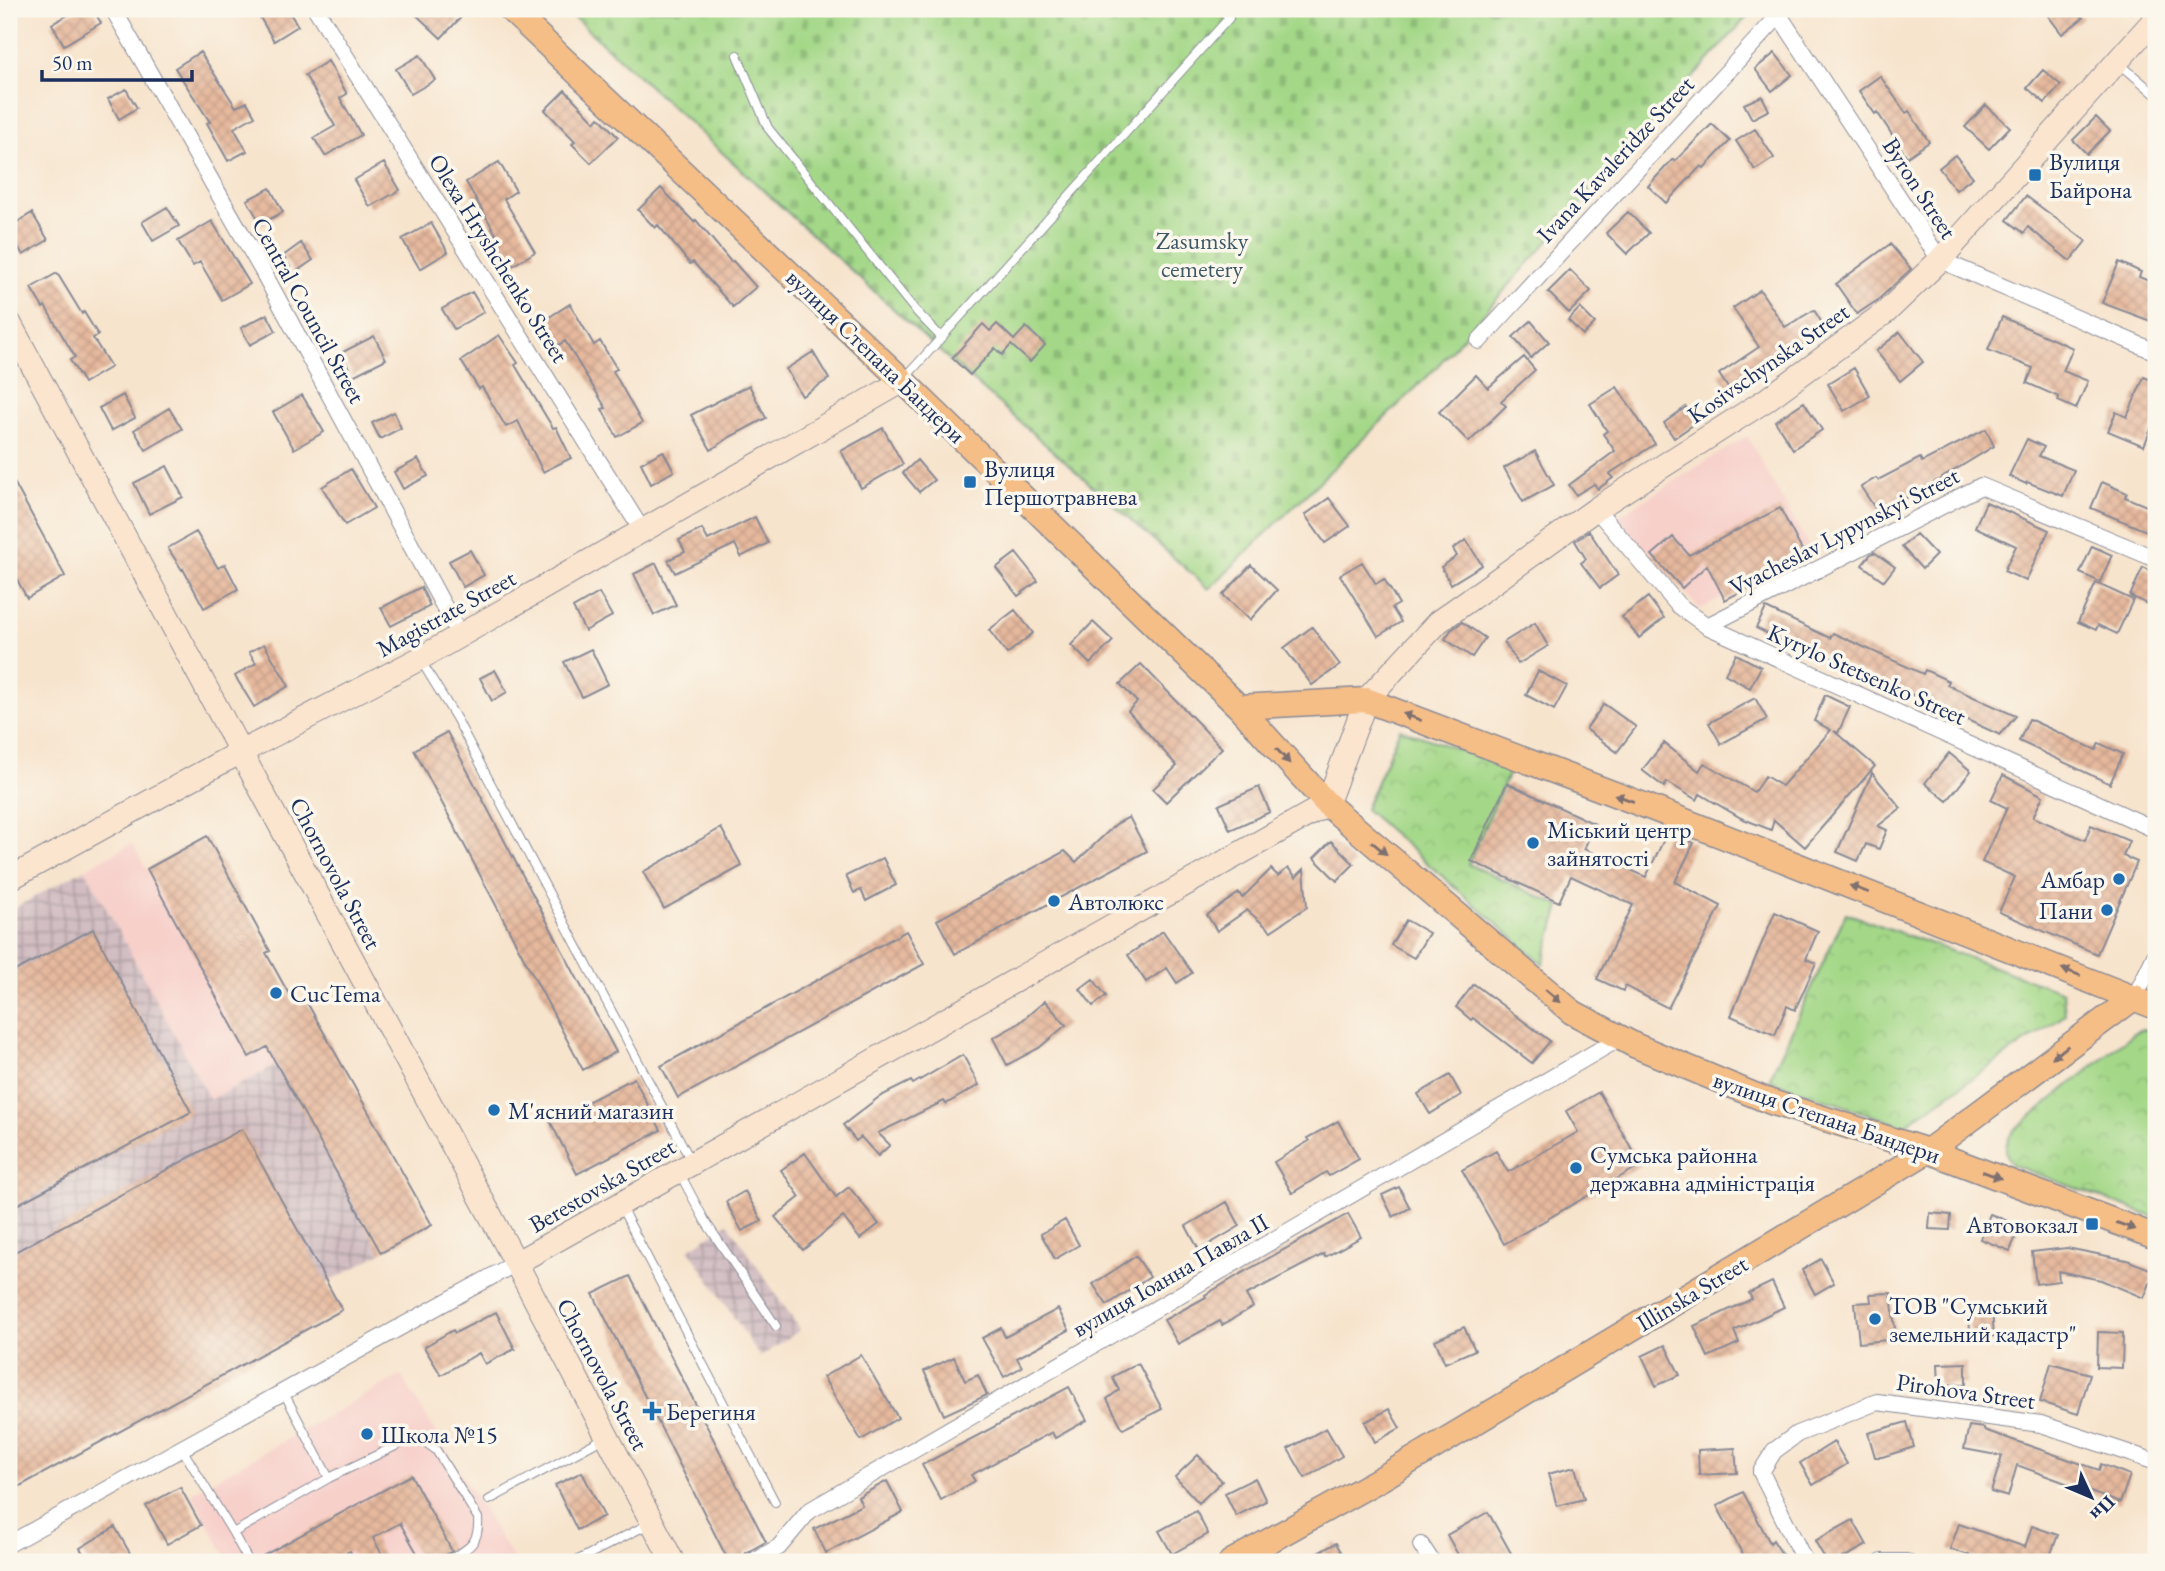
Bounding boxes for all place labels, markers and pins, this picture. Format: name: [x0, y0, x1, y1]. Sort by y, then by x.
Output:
place label: Вулиця Байрона: [2049, 146, 2132, 205]
marker: Вулиця Байрона: [2027, 167, 2043, 183]
place label: Вулиця Першотравнева: [984, 453, 1138, 512]
marker: Вулиця Першотравнева: [962, 474, 978, 490]
place label: Міський центр зайнятості: [1547, 814, 1691, 873]
marker: Міський центр зайнятості: [1525, 835, 1541, 851]
place label: Амбар: [2039, 864, 2105, 895]
marker: Амбар: [2111, 871, 2127, 887]
place label: Автолюкс: [1067, 886, 1164, 917]
marker: Автолюкс: [1046, 893, 1062, 909]
place label: Пани: [2038, 895, 2093, 926]
marker: Пани: [2099, 902, 2115, 918]
place label: CucTema: [290, 978, 381, 1009]
marker: CucTema: [268, 985, 284, 1001]
place label: М'ясний магазин: [508, 1095, 674, 1126]
marker: М'ясний магазин: [486, 1102, 502, 1118]
place label: Сумська районна державна адміністрація: [1590, 1139, 1815, 1198]
marker: Сумська районна державна адміністрація: [1568, 1160, 1584, 1176]
place label: Автовокзал: [1965, 1209, 2078, 1240]
marker: Автовокзал: [2084, 1216, 2100, 1232]
place label: ТОВ "Сумський земельний кадастр": [1889, 1290, 2077, 1349]
marker: ТОВ "Сумський земельний кадастр": [1867, 1311, 1883, 1327]
place label: Берегиня: [666, 1396, 756, 1427]
marker: Берегиня: [644, 1403, 660, 1419]
place label: Школа №15: [381, 1419, 498, 1450]
marker: Школа №15: [359, 1426, 375, 1442]

